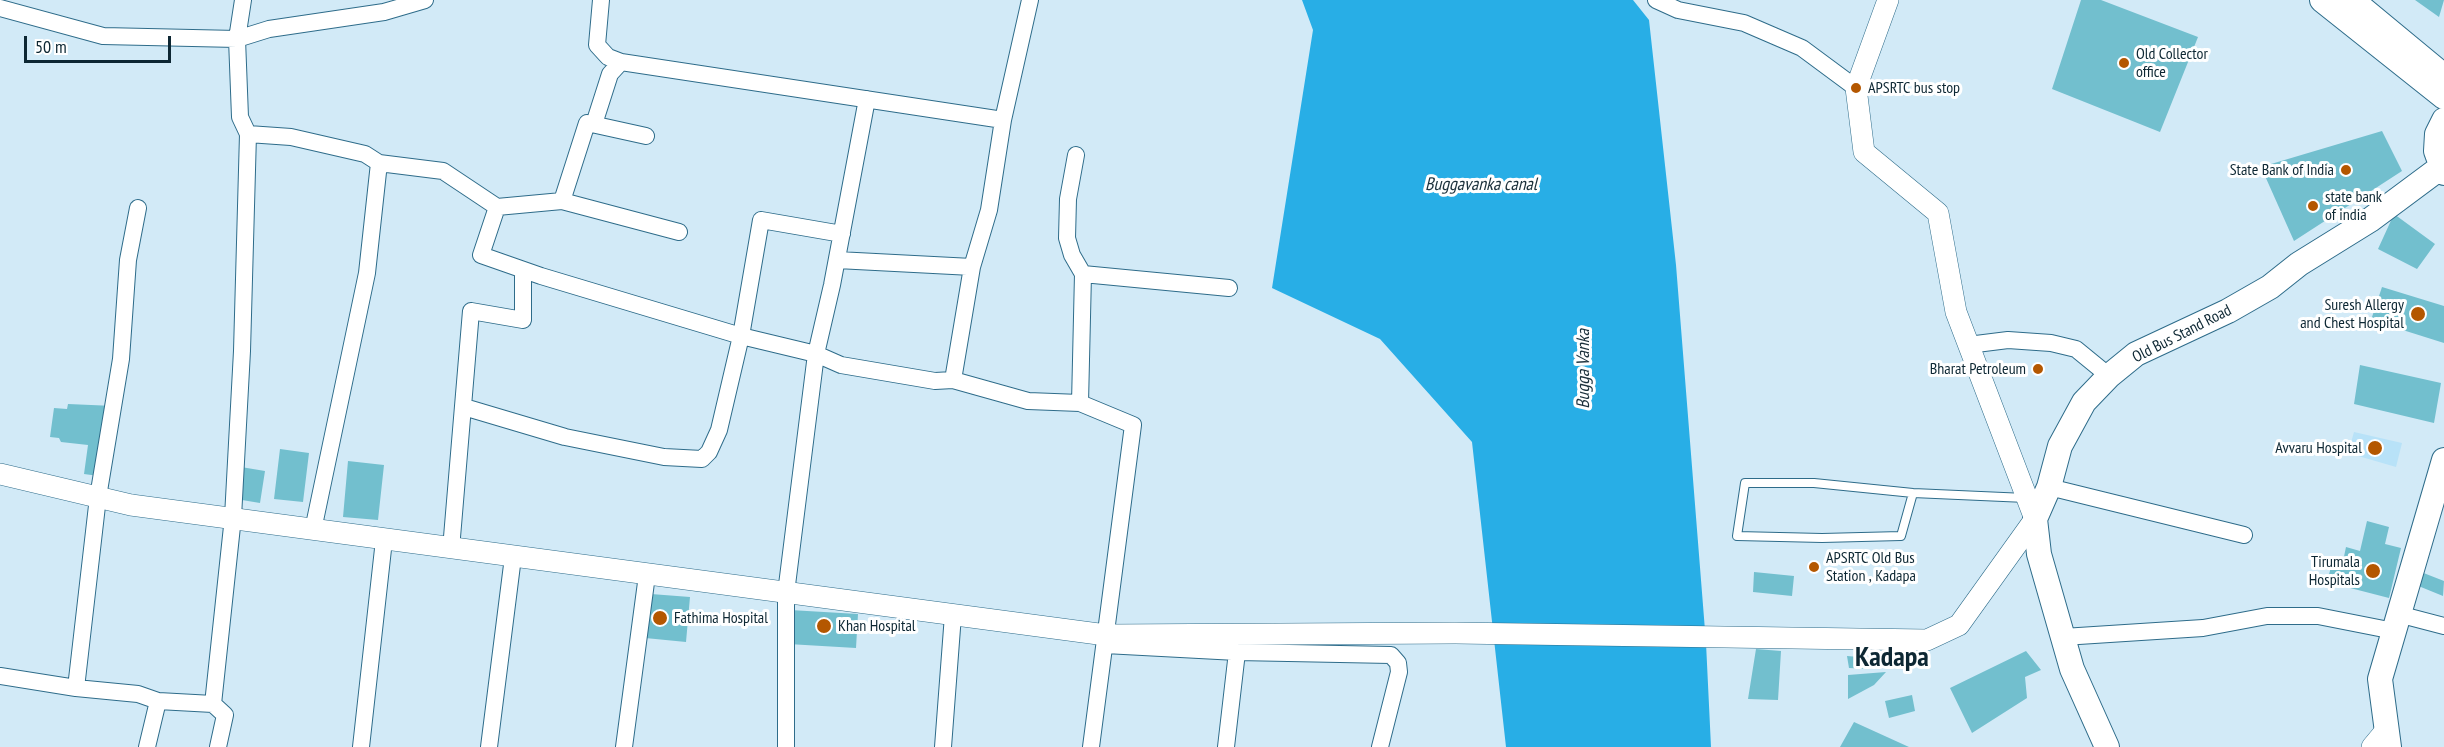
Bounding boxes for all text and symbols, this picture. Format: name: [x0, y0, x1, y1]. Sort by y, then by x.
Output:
scale bar: [27, 24, 174, 62]
text: 50 m: [35, 35, 67, 58]
place label: Old Collector office: [2136, 44, 2208, 82]
marker: Old Collector office: [2117, 56, 2131, 70]
place label: APSRTC bus stop: [1868, 78, 1960, 98]
marker: APSRTC bus stop: [1849, 81, 1863, 95]
place label: State Bank of India: [2230, 160, 2334, 180]
marker: State Bank of India: [2339, 163, 2353, 177]
water label: Buggavanka canal: [1425, 174, 1537, 196]
place label: state bank of india: [2325, 187, 2382, 225]
marker: state bank of india: [2306, 199, 2320, 213]
place label: Suresh Allergy and Chest Hospital: [2300, 295, 2404, 333]
street label: Old Bus Stand Road: [2129, 301, 2235, 367]
marker: Suresh Allergy and Chest Hospital: [2409, 305, 2427, 323]
water label: Bugga Vanka: [1573, 329, 1595, 409]
place label: Bharat Petroleum: [1930, 359, 2026, 379]
marker: Bharat Petroleum: [2031, 362, 2045, 376]
place label: Avvaru Hospital: [2275, 438, 2362, 458]
marker: Avvaru Hospital: [2366, 439, 2384, 457]
place label: APSRTC Old Bus Station , Kadapa: [1826, 548, 1916, 586]
place label: Tirumala Hospitals: [2309, 552, 2360, 590]
marker: APSRTC Old Bus Station , Kadapa: [1807, 560, 1821, 574]
marker: Tirumala Hospitals: [2364, 562, 2382, 580]
place label: Fathima Hospital: [674, 608, 768, 628]
marker: Fathima Hospital: [651, 609, 669, 627]
place label: Khan Hospital: [838, 616, 916, 636]
marker: Khan Hospital: [815, 617, 833, 635]
district label: Kadapa: [1855, 641, 1929, 675]

